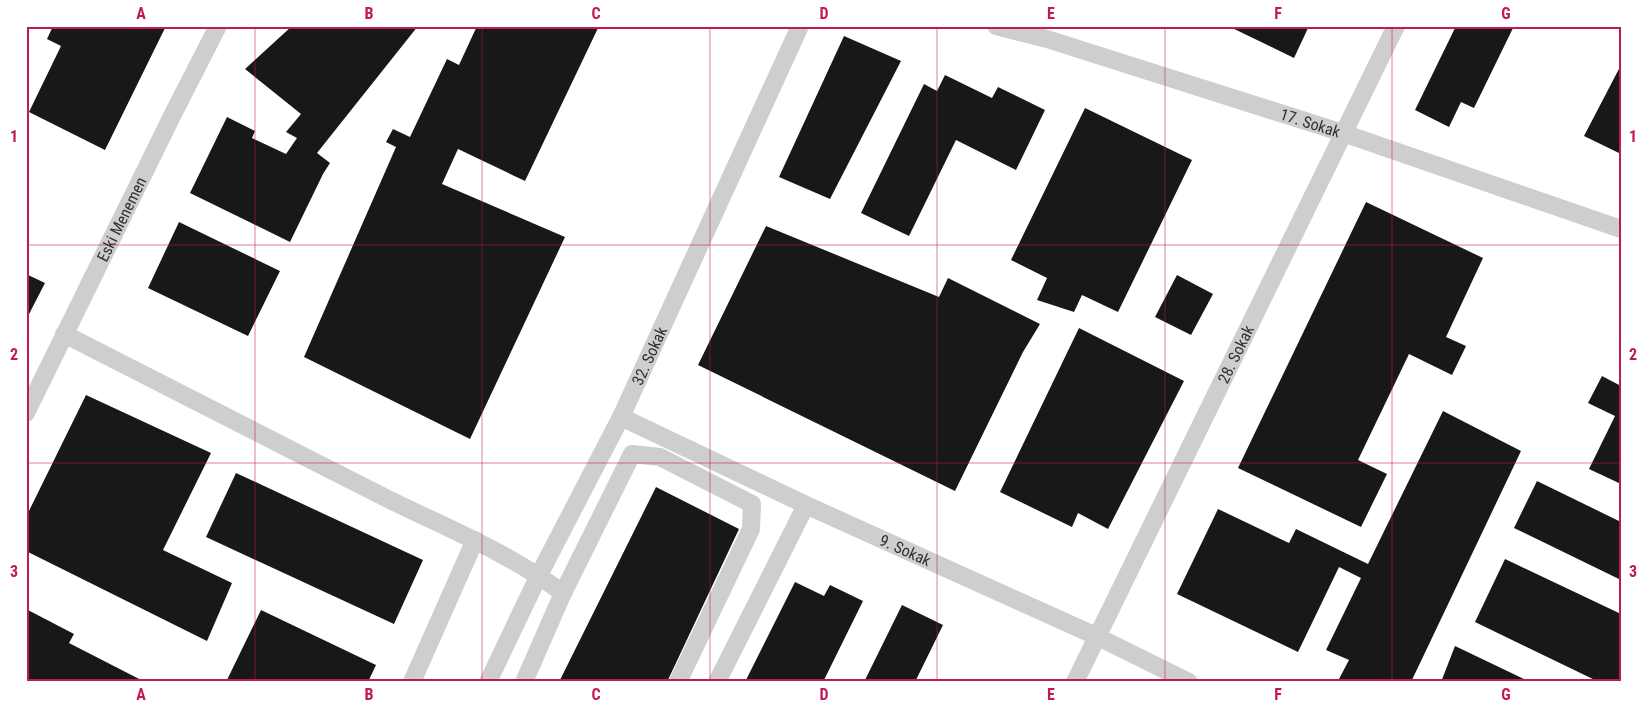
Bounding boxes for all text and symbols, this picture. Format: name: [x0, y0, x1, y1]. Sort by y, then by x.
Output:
text: A: [136, 4, 146, 23]
text: B: [365, 4, 374, 23]
text: C: [591, 4, 601, 23]
text: D: [819, 4, 829, 23]
text: E: [1047, 4, 1055, 23]
text: F: [1274, 4, 1282, 23]
text: G: [1501, 4, 1511, 23]
street label: 17. Sokak: [1278, 104, 1344, 141]
text: 1: [10, 127, 18, 146]
text: 1: [1629, 127, 1637, 146]
street label: Eski Menemen: [92, 174, 150, 265]
street label: 28. Sokak: [1213, 321, 1258, 386]
street label: 32. Sokak: [628, 323, 671, 388]
text: 2: [10, 345, 18, 364]
text: 2: [1629, 345, 1637, 364]
street label: 9. Sokak: [877, 530, 935, 570]
text: 3: [10, 562, 18, 581]
text: 3: [1629, 562, 1637, 581]
text: A: [136, 685, 146, 704]
text: B: [365, 685, 374, 704]
text: C: [591, 685, 601, 704]
text: D: [819, 685, 829, 704]
text: E: [1047, 685, 1055, 704]
text: F: [1274, 685, 1282, 704]
text: G: [1501, 685, 1511, 704]

